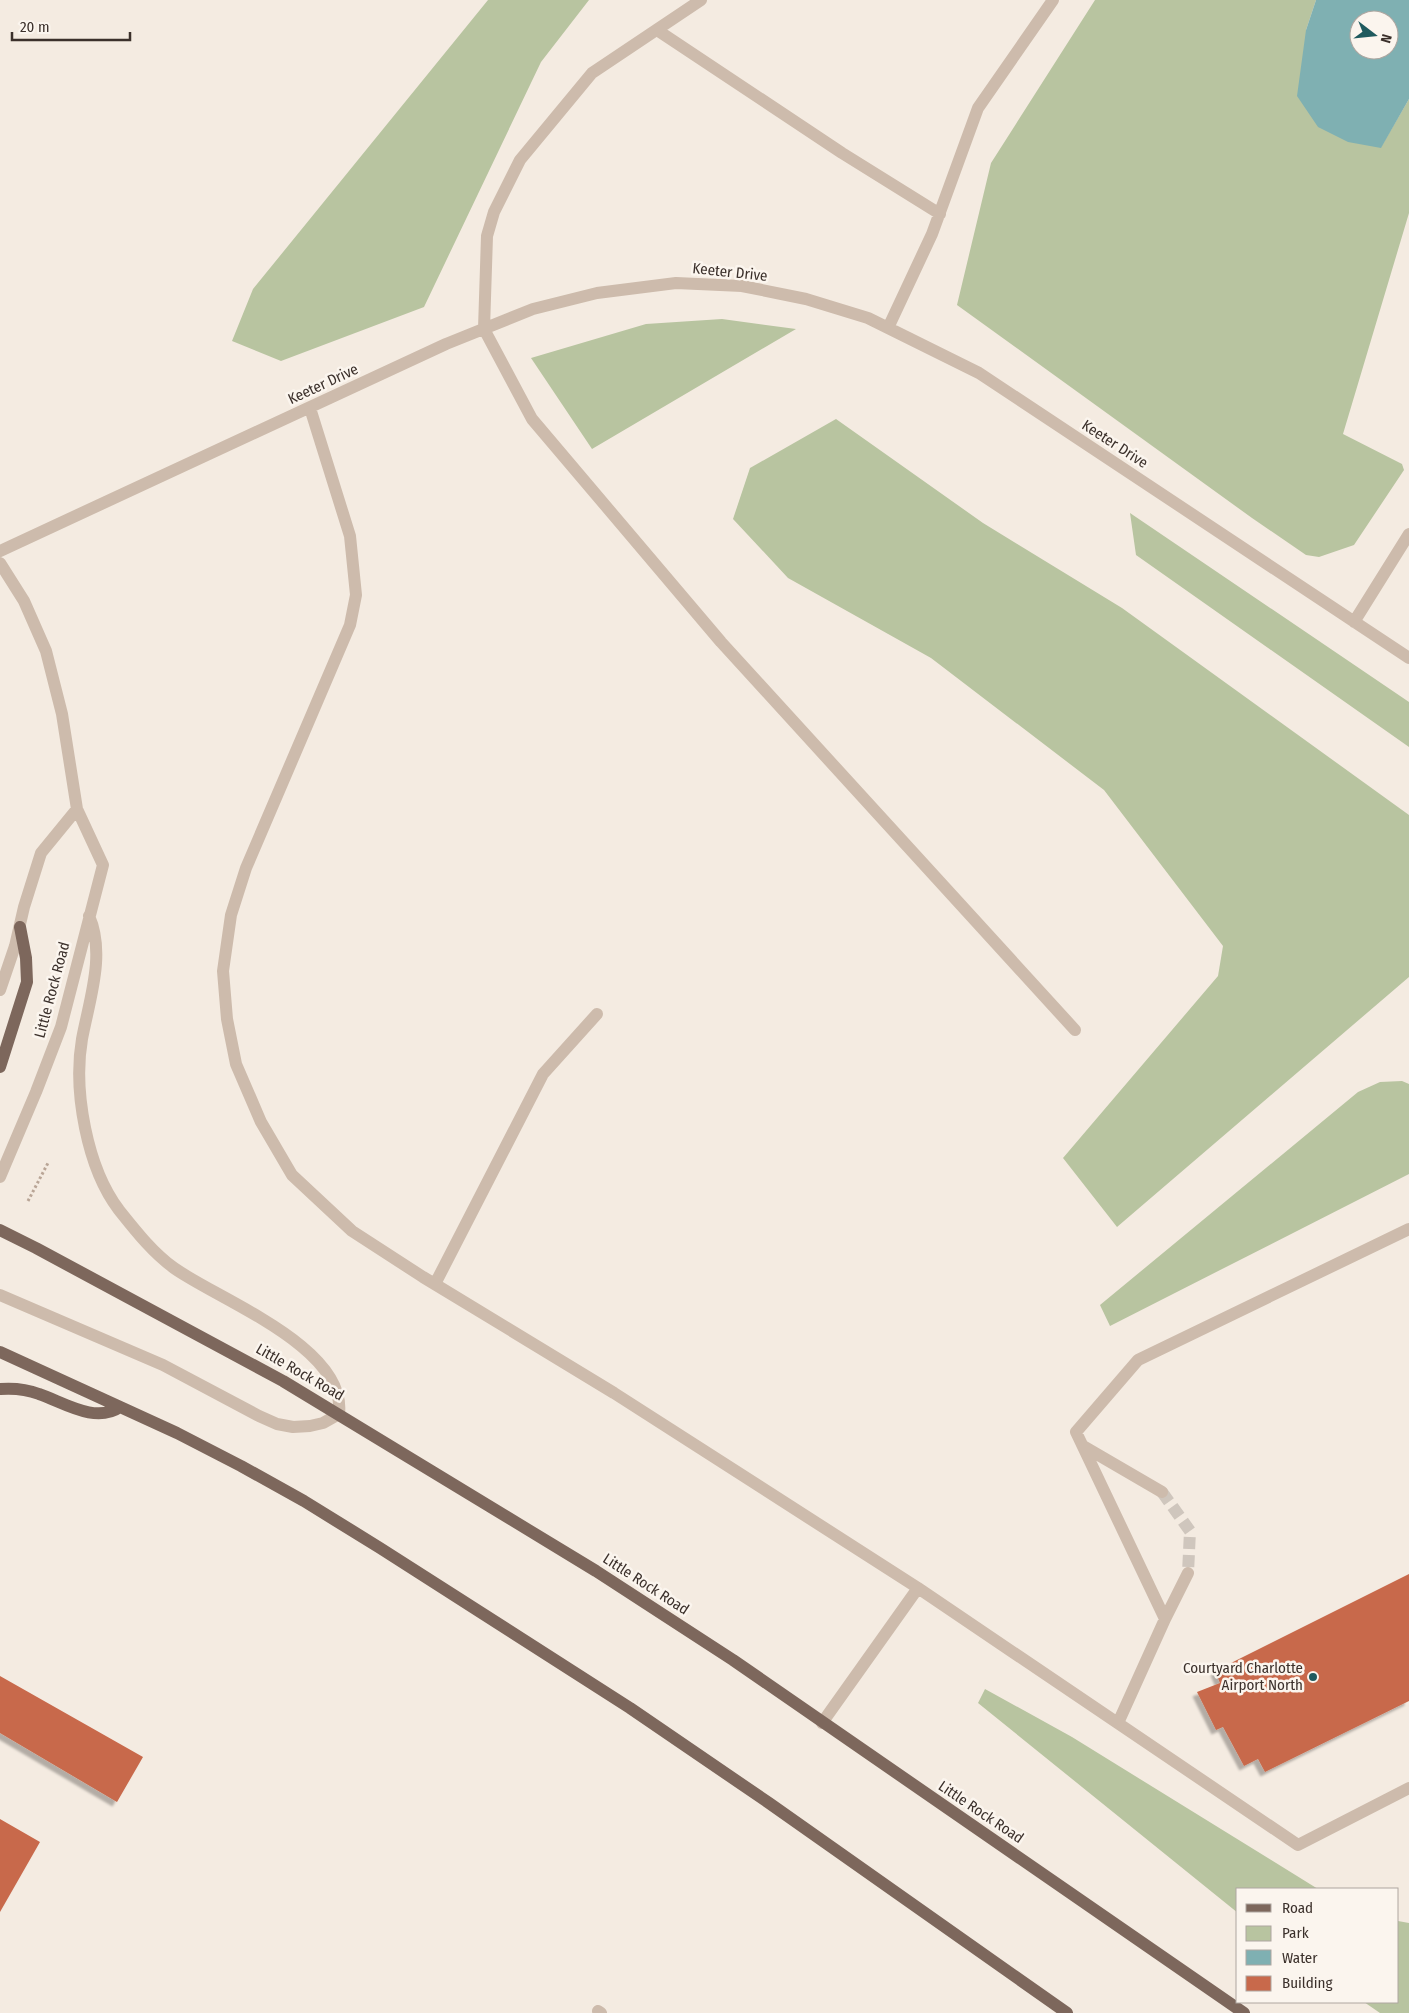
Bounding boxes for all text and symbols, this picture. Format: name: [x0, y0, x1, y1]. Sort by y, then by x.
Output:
scale bar: [12, 10, 130, 42]
north arrow: [1349, 10, 1399, 60]
text: 20 m: [20, 18, 50, 36]
text: N: [1377, 32, 1395, 45]
street label: Keeter Drive: [692, 259, 768, 285]
street label: Keeter Drive: [285, 360, 361, 408]
street label: Keeter Drive: [1079, 416, 1151, 472]
street label: Little Rock Road: [31, 940, 73, 1040]
street label: Little Rock Road: [253, 1340, 347, 1404]
street label: Little Rock Road: [600, 1550, 692, 1618]
place label: Courtyard Charlotte Airport North: [1183, 1659, 1303, 1694]
marker: Courtyard Charlotte Airport North: [1307, 1671, 1319, 1683]
street label: Little Rock Road: [935, 1777, 1027, 1847]
legend: [1236, 1888, 1399, 2003]
text: Road: [1282, 1899, 1313, 1917]
text: Park: [1282, 1924, 1309, 1942]
text: Water: [1282, 1949, 1318, 1967]
text: Building: [1282, 1974, 1333, 1992]

